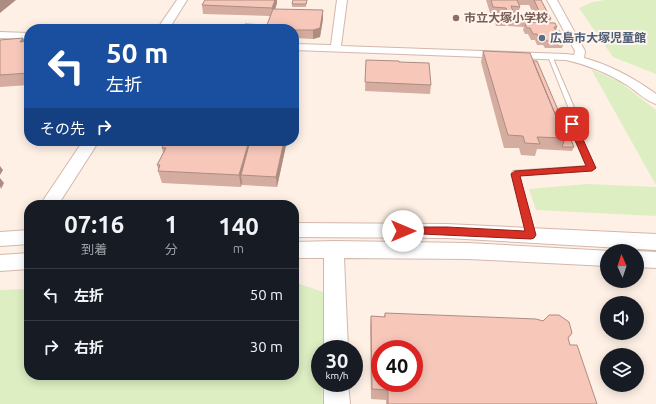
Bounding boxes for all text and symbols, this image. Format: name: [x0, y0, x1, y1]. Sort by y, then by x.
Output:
place label: 市立大塚小学校: [464, 11, 548, 24]
marker: 市立大塚小学校: [451, 13, 461, 23]
place label: 広島市大塚児童館: [550, 31, 646, 44]
marker: 広島市大塚児童館: [537, 33, 547, 43]
text: 50 m: [106, 37, 168, 68]
icon: left: [40, 40, 92, 92]
text: 左折: [106, 74, 142, 94]
pin: [555, 107, 589, 141]
icon: arrive: [561, 113, 583, 135]
icon: right: [93, 116, 115, 138]
text: その先: [40, 120, 85, 137]
position arrow: [382, 210, 424, 252]
text: 07:16: [64, 211, 124, 238]
text: 1: [164, 211, 178, 238]
text: 140: [218, 213, 259, 240]
text: m: [233, 241, 244, 255]
text: 到着: [81, 242, 107, 256]
text: 分: [165, 242, 178, 256]
north arrow: [600, 244, 644, 288]
map controls: [600, 244, 644, 392]
icon: left: [40, 284, 62, 306]
text: 50 m: [250, 286, 283, 303]
text: 左折: [74, 287, 104, 304]
button: sound: [600, 296, 644, 340]
icon: right: [40, 336, 62, 358]
text: 30 m: [250, 338, 283, 355]
text: 右折: [74, 339, 104, 356]
speed limit sign: 40: [371, 340, 423, 392]
button: layers: [600, 348, 644, 392]
text: 30: [326, 349, 348, 372]
text: km/h: [325, 370, 349, 381]

